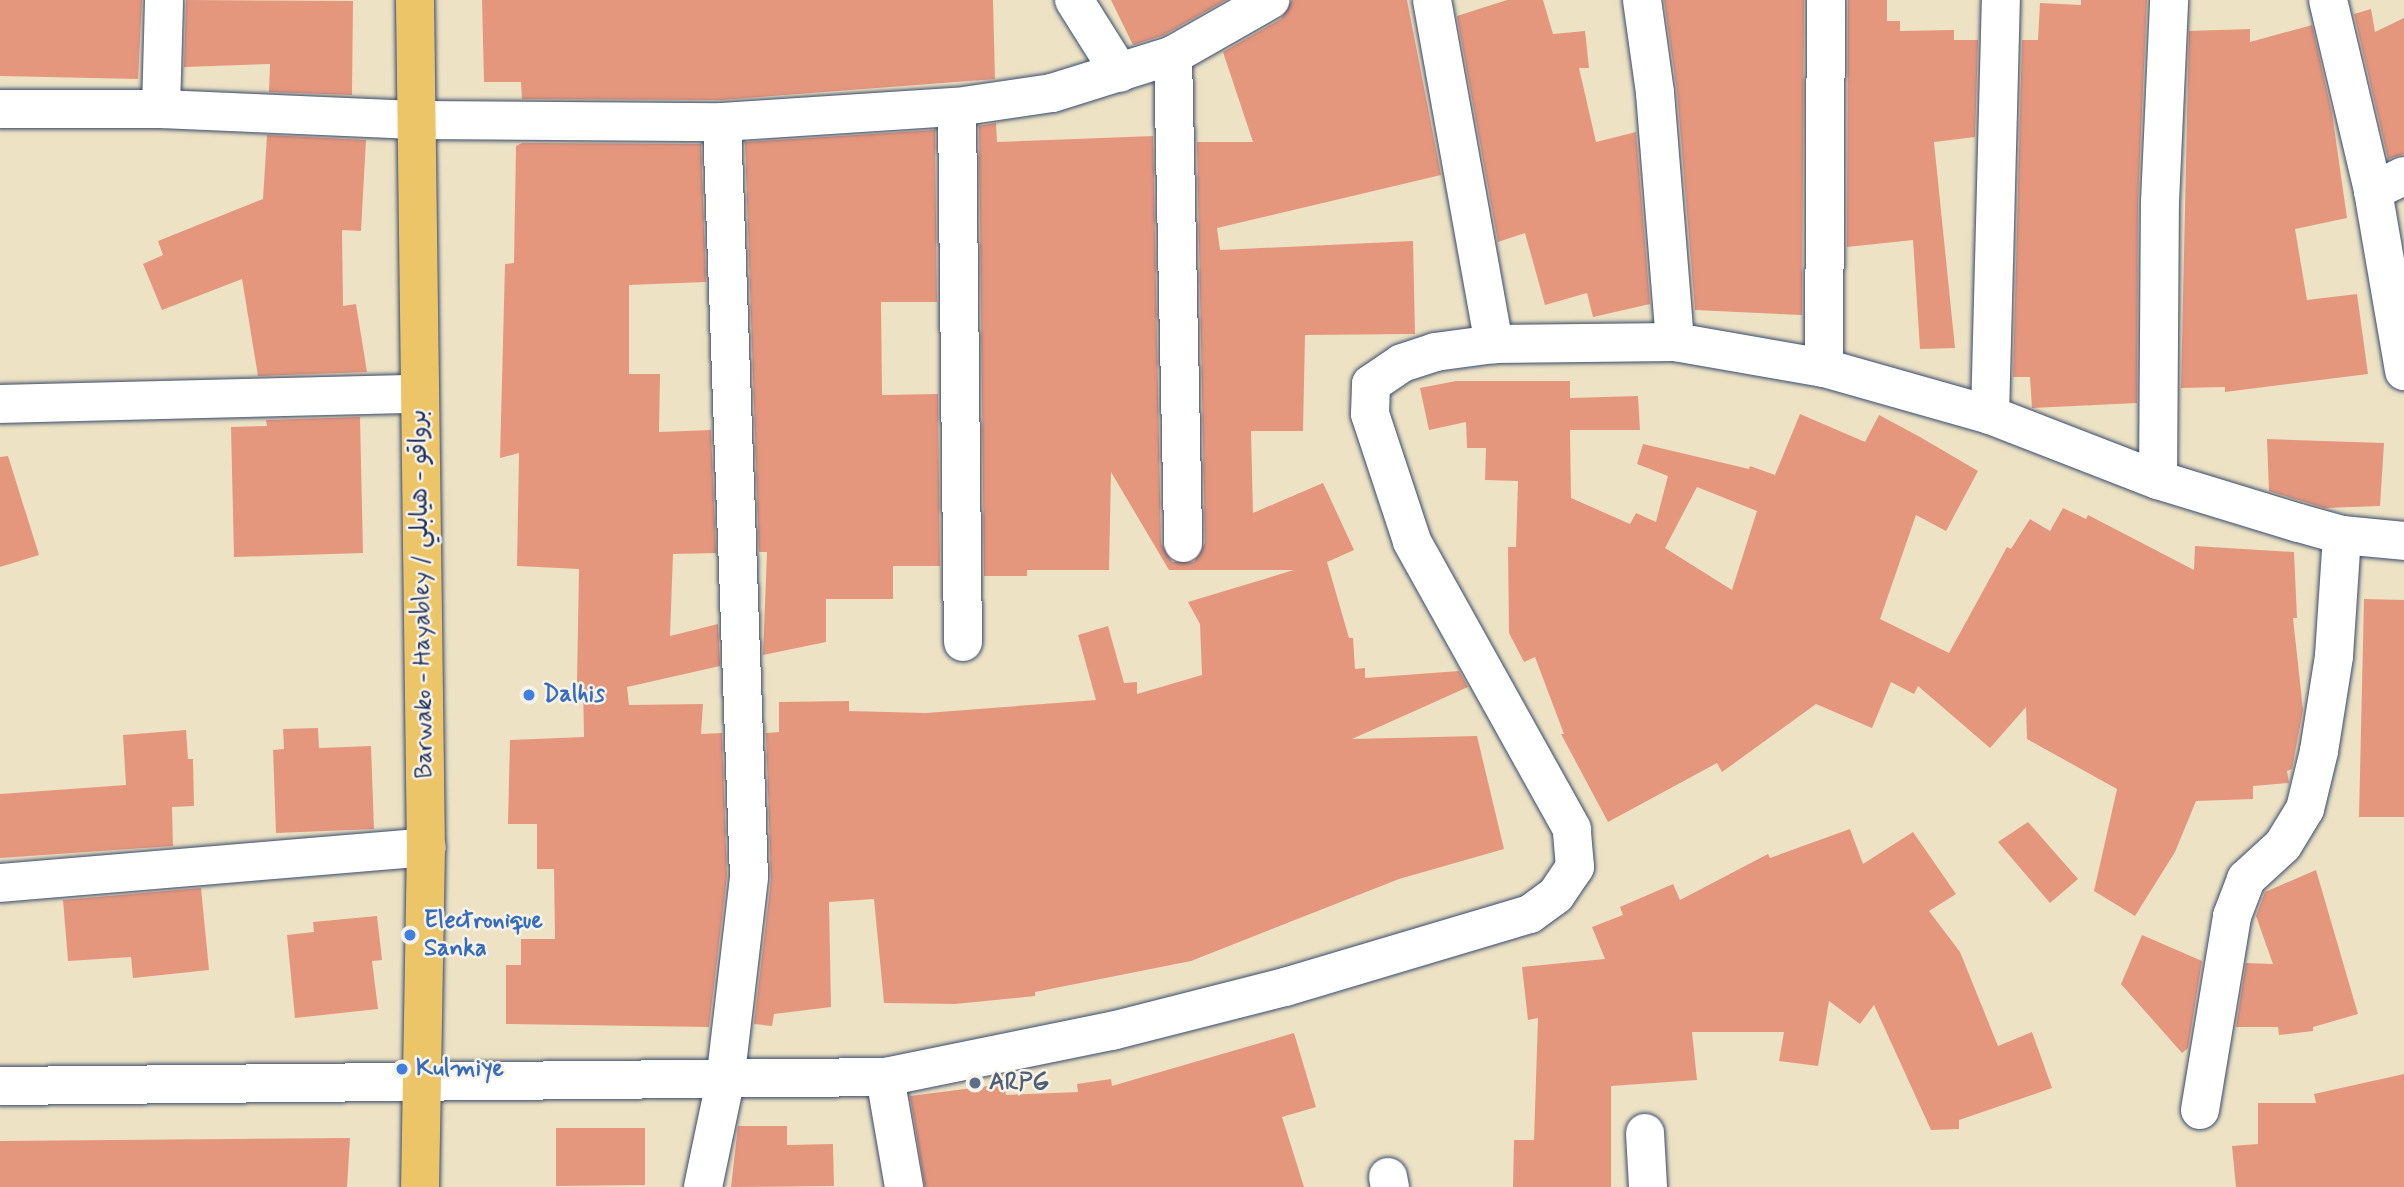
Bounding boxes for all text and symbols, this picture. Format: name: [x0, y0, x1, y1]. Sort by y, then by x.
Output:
street label: Barwako - Hayabley / برواقو - هيابلي: [404, 409, 440, 779]
place label: Dalhis: [543, 681, 605, 709]
marker: Dalhis: [521, 687, 537, 703]
place label: Electronique Sanka: [424, 907, 543, 963]
marker: Electronique Sanka: [402, 927, 418, 943]
place label: Kulmiye: [416, 1055, 504, 1083]
marker: Kulmiye: [394, 1061, 410, 1077]
place label: ARPG: [989, 1069, 1049, 1097]
marker: ARPG: [967, 1075, 983, 1091]

